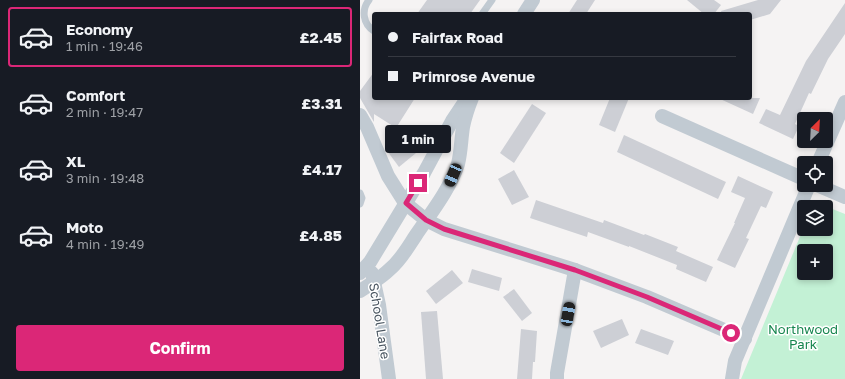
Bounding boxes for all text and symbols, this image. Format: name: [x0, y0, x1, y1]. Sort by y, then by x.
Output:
icon: car: [18, 19, 54, 55]
text: Economy: [66, 20, 133, 38]
text: £2.45: [300, 28, 342, 46]
text: Fairfax Road: [412, 28, 503, 46]
text: 1 min · 19:46: [66, 38, 143, 54]
text: Primrose Avenue: [412, 67, 535, 85]
icon: car: [18, 85, 54, 121]
text: Comfort: [66, 86, 125, 104]
text: £3.31: [301, 94, 342, 112]
text: 2 min · 19:47: [66, 104, 143, 120]
north arrow: [797, 112, 833, 148]
map controls: [797, 112, 833, 280]
callout: 1 min: [385, 125, 451, 153]
text: 1 min: [402, 131, 434, 147]
icon: car: [18, 151, 54, 187]
text: XL: [66, 152, 85, 170]
button: locate: [797, 156, 833, 192]
text: £4.17: [302, 160, 342, 178]
car: [443, 162, 463, 188]
text: 3 min · 19:48: [66, 170, 144, 186]
route end: [409, 174, 427, 192]
button: layers: [797, 200, 833, 236]
icon: car: [18, 217, 54, 253]
text: Moto: [66, 218, 103, 236]
text: £4.85: [299, 226, 342, 244]
text: 4 min · 19:49: [66, 236, 144, 252]
button: +: [797, 244, 833, 280]
street label: School Lane: [366, 282, 394, 360]
car: [560, 301, 576, 327]
park label: Northwood Park: [768, 321, 838, 352]
route start: [722, 324, 740, 342]
button: Confirm: [16, 325, 344, 371]

